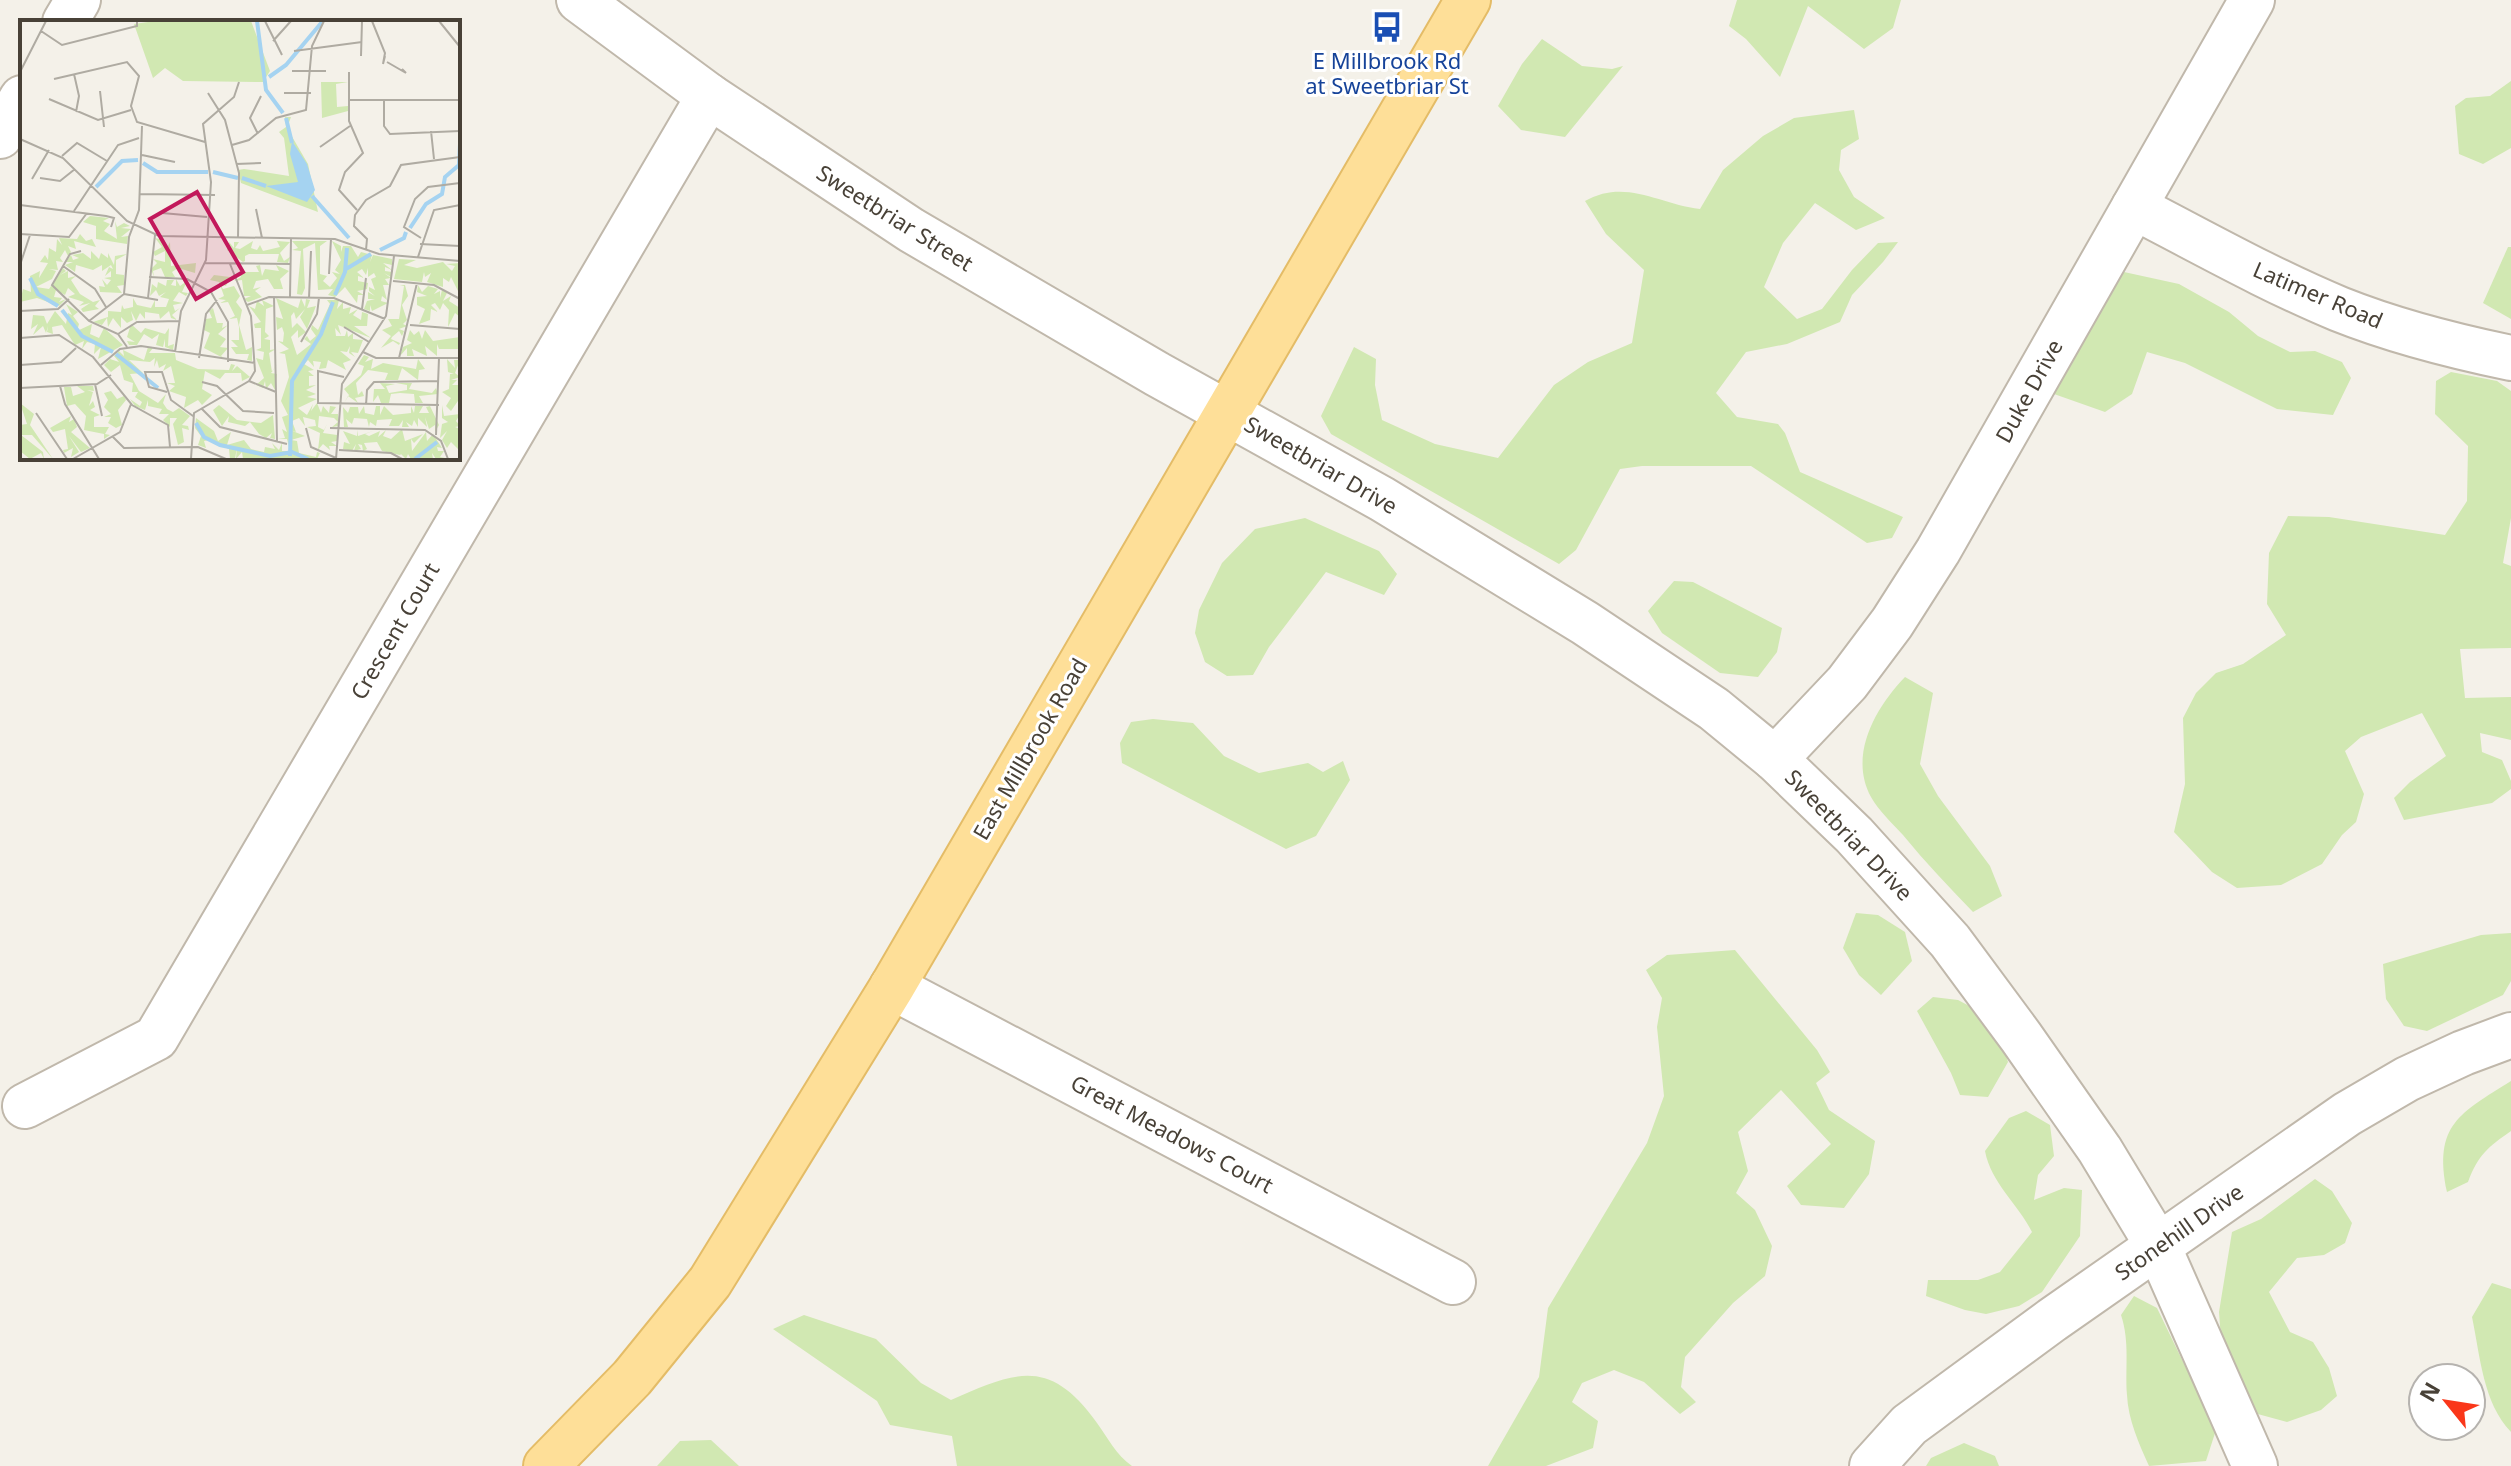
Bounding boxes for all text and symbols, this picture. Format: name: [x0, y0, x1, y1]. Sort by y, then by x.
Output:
bus stop icon: E Millbrook Rd at Sweetbriar St: [1370, 10, 1404, 44]
inset map: [20, 20, 460, 460]
place label: E Millbrook Rd at Sweetbriar St: [1305, 45, 1469, 100]
street label: Sweetbriar Street: [812, 157, 979, 277]
street label: Latimer Road: [2249, 253, 2388, 335]
street label: Duke Drive: [1987, 333, 2069, 448]
street label: Sweetbriar Drive: [1240, 408, 1403, 520]
street label: Crescent Court: [343, 556, 446, 704]
street label: East Millbrook Road: [965, 652, 1093, 845]
street label: Sweetbriar Drive: [1779, 762, 1920, 907]
street label: Great Meadows Court: [1066, 1067, 1279, 1199]
street label: Stonehill Drive: [2108, 1176, 2249, 1287]
north arrow: [2407, 1362, 2487, 1442]
text: N: [2411, 1376, 2446, 1407]

